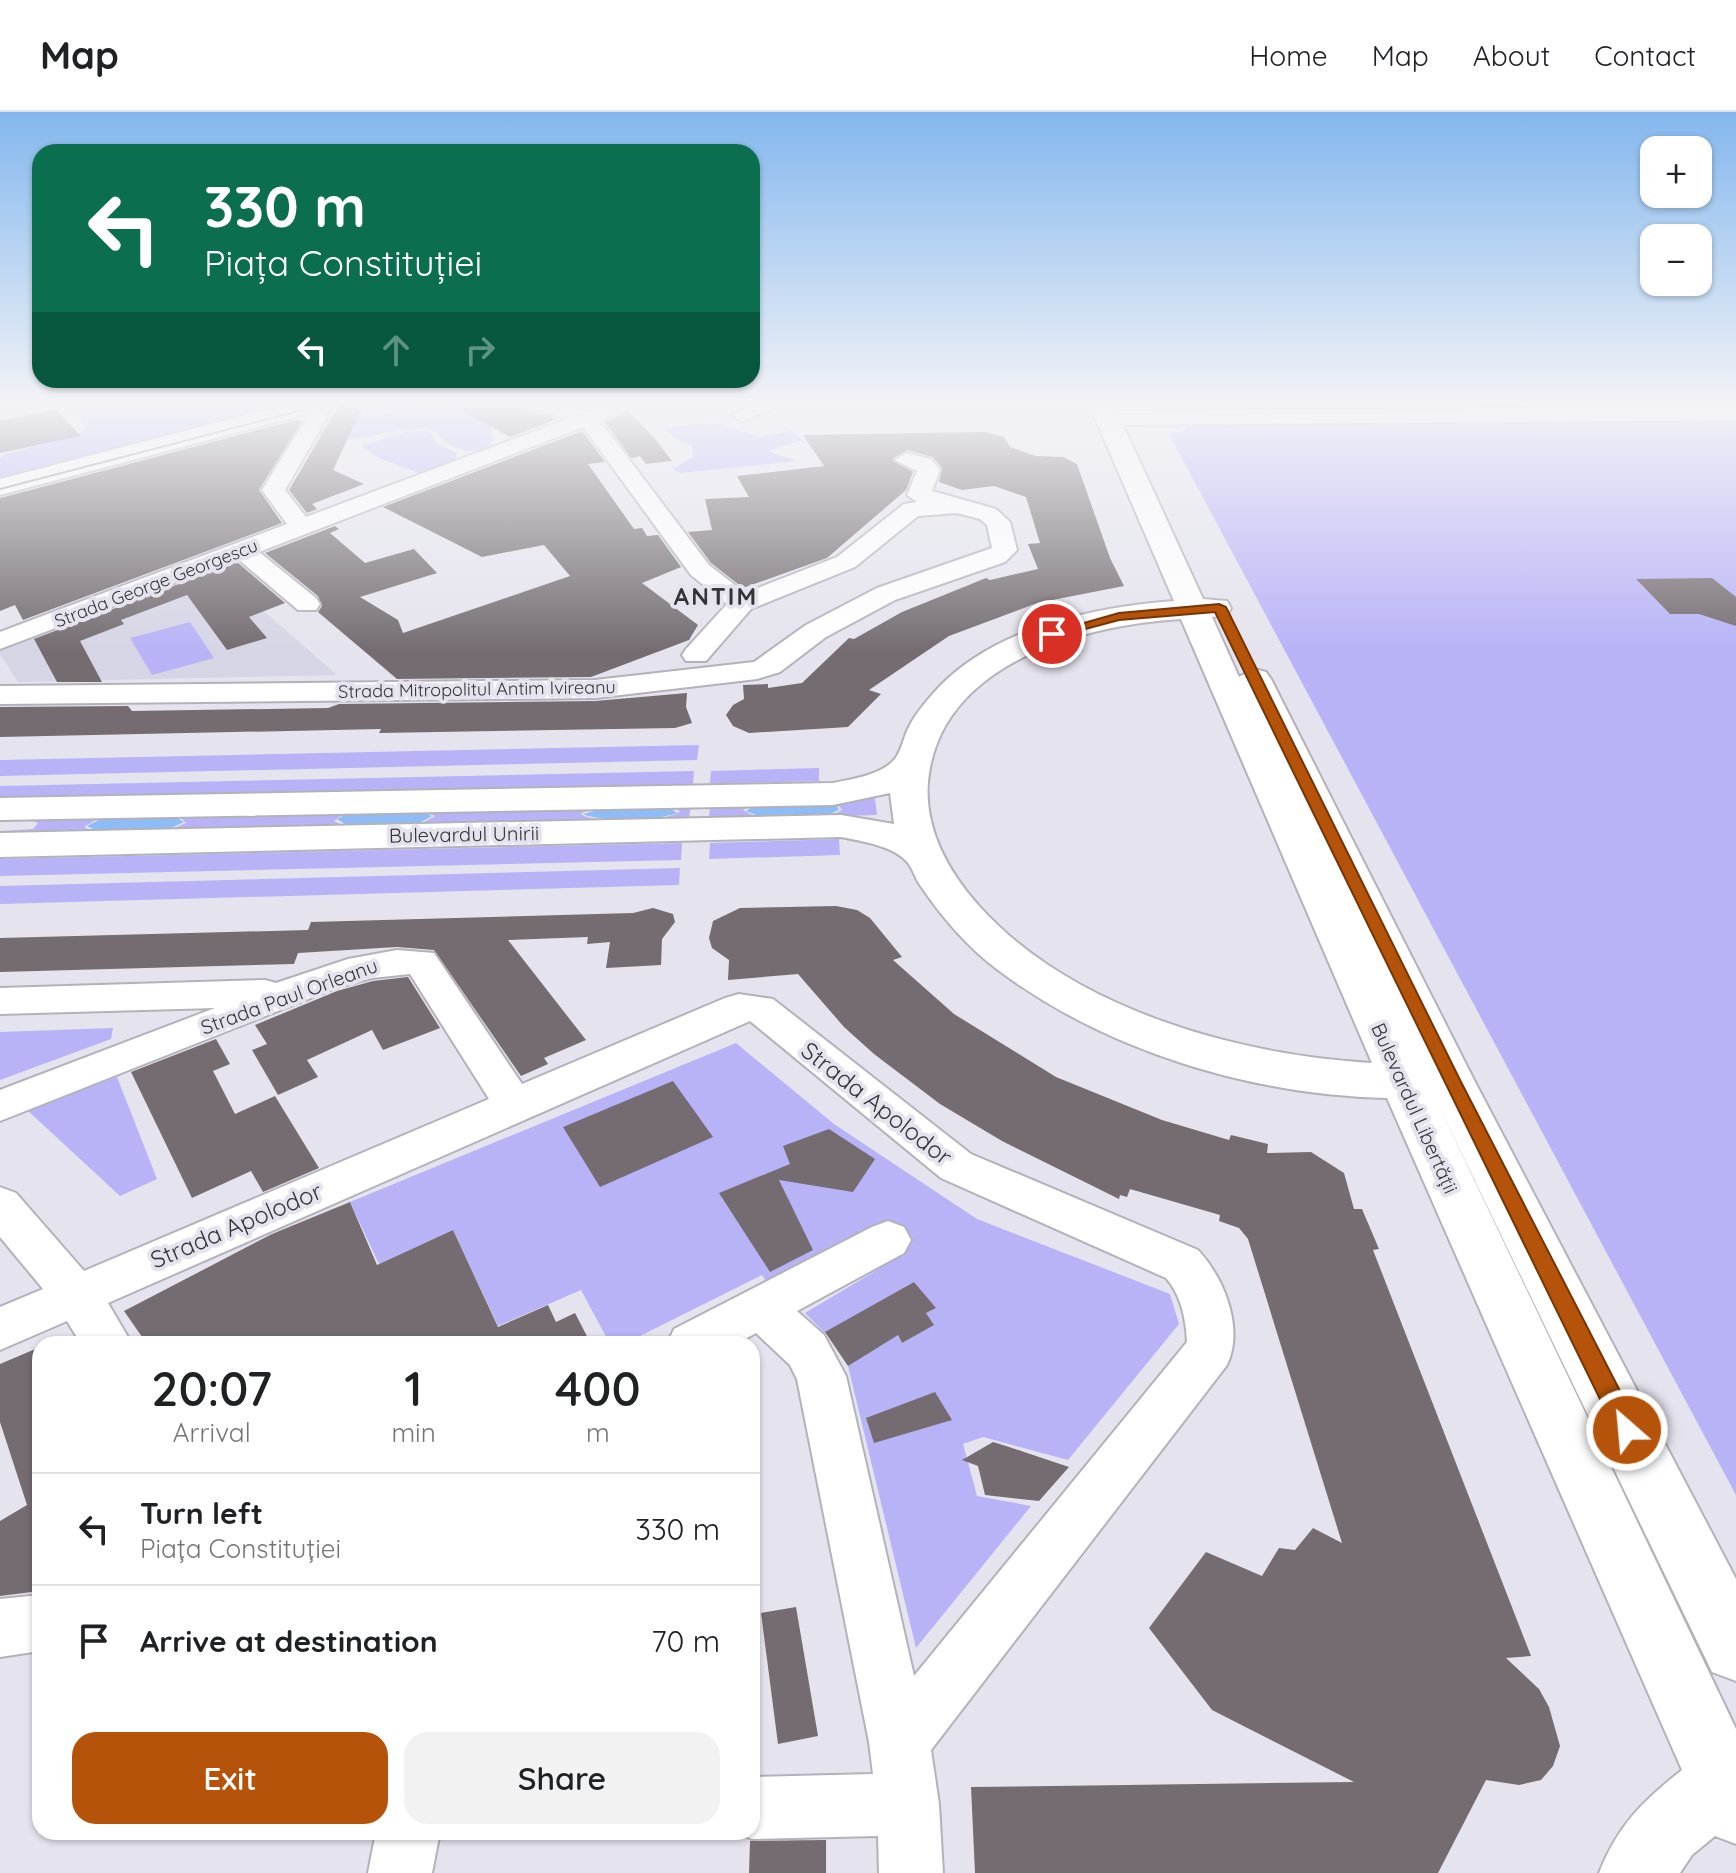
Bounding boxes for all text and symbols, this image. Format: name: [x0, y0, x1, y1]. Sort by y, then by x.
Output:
text: Map: [40, 31, 119, 79]
text: Home: [1249, 38, 1328, 73]
text: Map: [1372, 38, 1429, 73]
text: About: [1473, 38, 1550, 73]
text: Contact: [1594, 38, 1696, 73]
map controls: [1640, 136, 1712, 296]
button: +: [1640, 136, 1712, 208]
text: 330 m: [204, 171, 366, 241]
icon: left: [72, 176, 176, 280]
button: −: [1640, 224, 1712, 296]
text: Piața Constituției: [204, 240, 482, 285]
icon: left: [290, 328, 334, 372]
icon: ahead: [374, 328, 418, 372]
icon: right: [458, 328, 502, 372]
street label: Strada George Georgescu: [51, 534, 261, 632]
district label: ANTIM: [674, 581, 758, 611]
pin: [1018, 600, 1086, 668]
icon: arrive: [1030, 612, 1074, 656]
street label: Strada Mitropolitul Antim Ivireanu: [338, 675, 616, 703]
street label: Bulevardul Unirii: [389, 820, 539, 848]
street label: Strada Paul Orleanu: [197, 952, 381, 1040]
street label: Bulevardul Libertății: [1366, 1019, 1464, 1197]
street label: Strada Apolodor: [796, 1035, 958, 1171]
street label: Strada Apolodor: [146, 1175, 326, 1275]
text: 20:07: [151, 1358, 272, 1418]
text: 1: [404, 1358, 423, 1418]
text: 400: [555, 1358, 641, 1418]
position arrow: [1585, 1388, 1669, 1472]
text: Arrival: [173, 1416, 251, 1449]
text: min: [391, 1416, 436, 1449]
text: m: [586, 1416, 610, 1449]
text: Turn left: [140, 1494, 263, 1532]
icon: left: [72, 1507, 116, 1551]
text: 330 m: [635, 1510, 720, 1548]
text: Piața Constituției: [140, 1532, 341, 1565]
icon: arrive: [72, 1619, 116, 1663]
text: Arrive at destination: [140, 1622, 438, 1660]
text: 70 m: [651, 1622, 720, 1660]
button: Exit: [72, 1732, 388, 1824]
button: Share: [404, 1732, 720, 1824]

